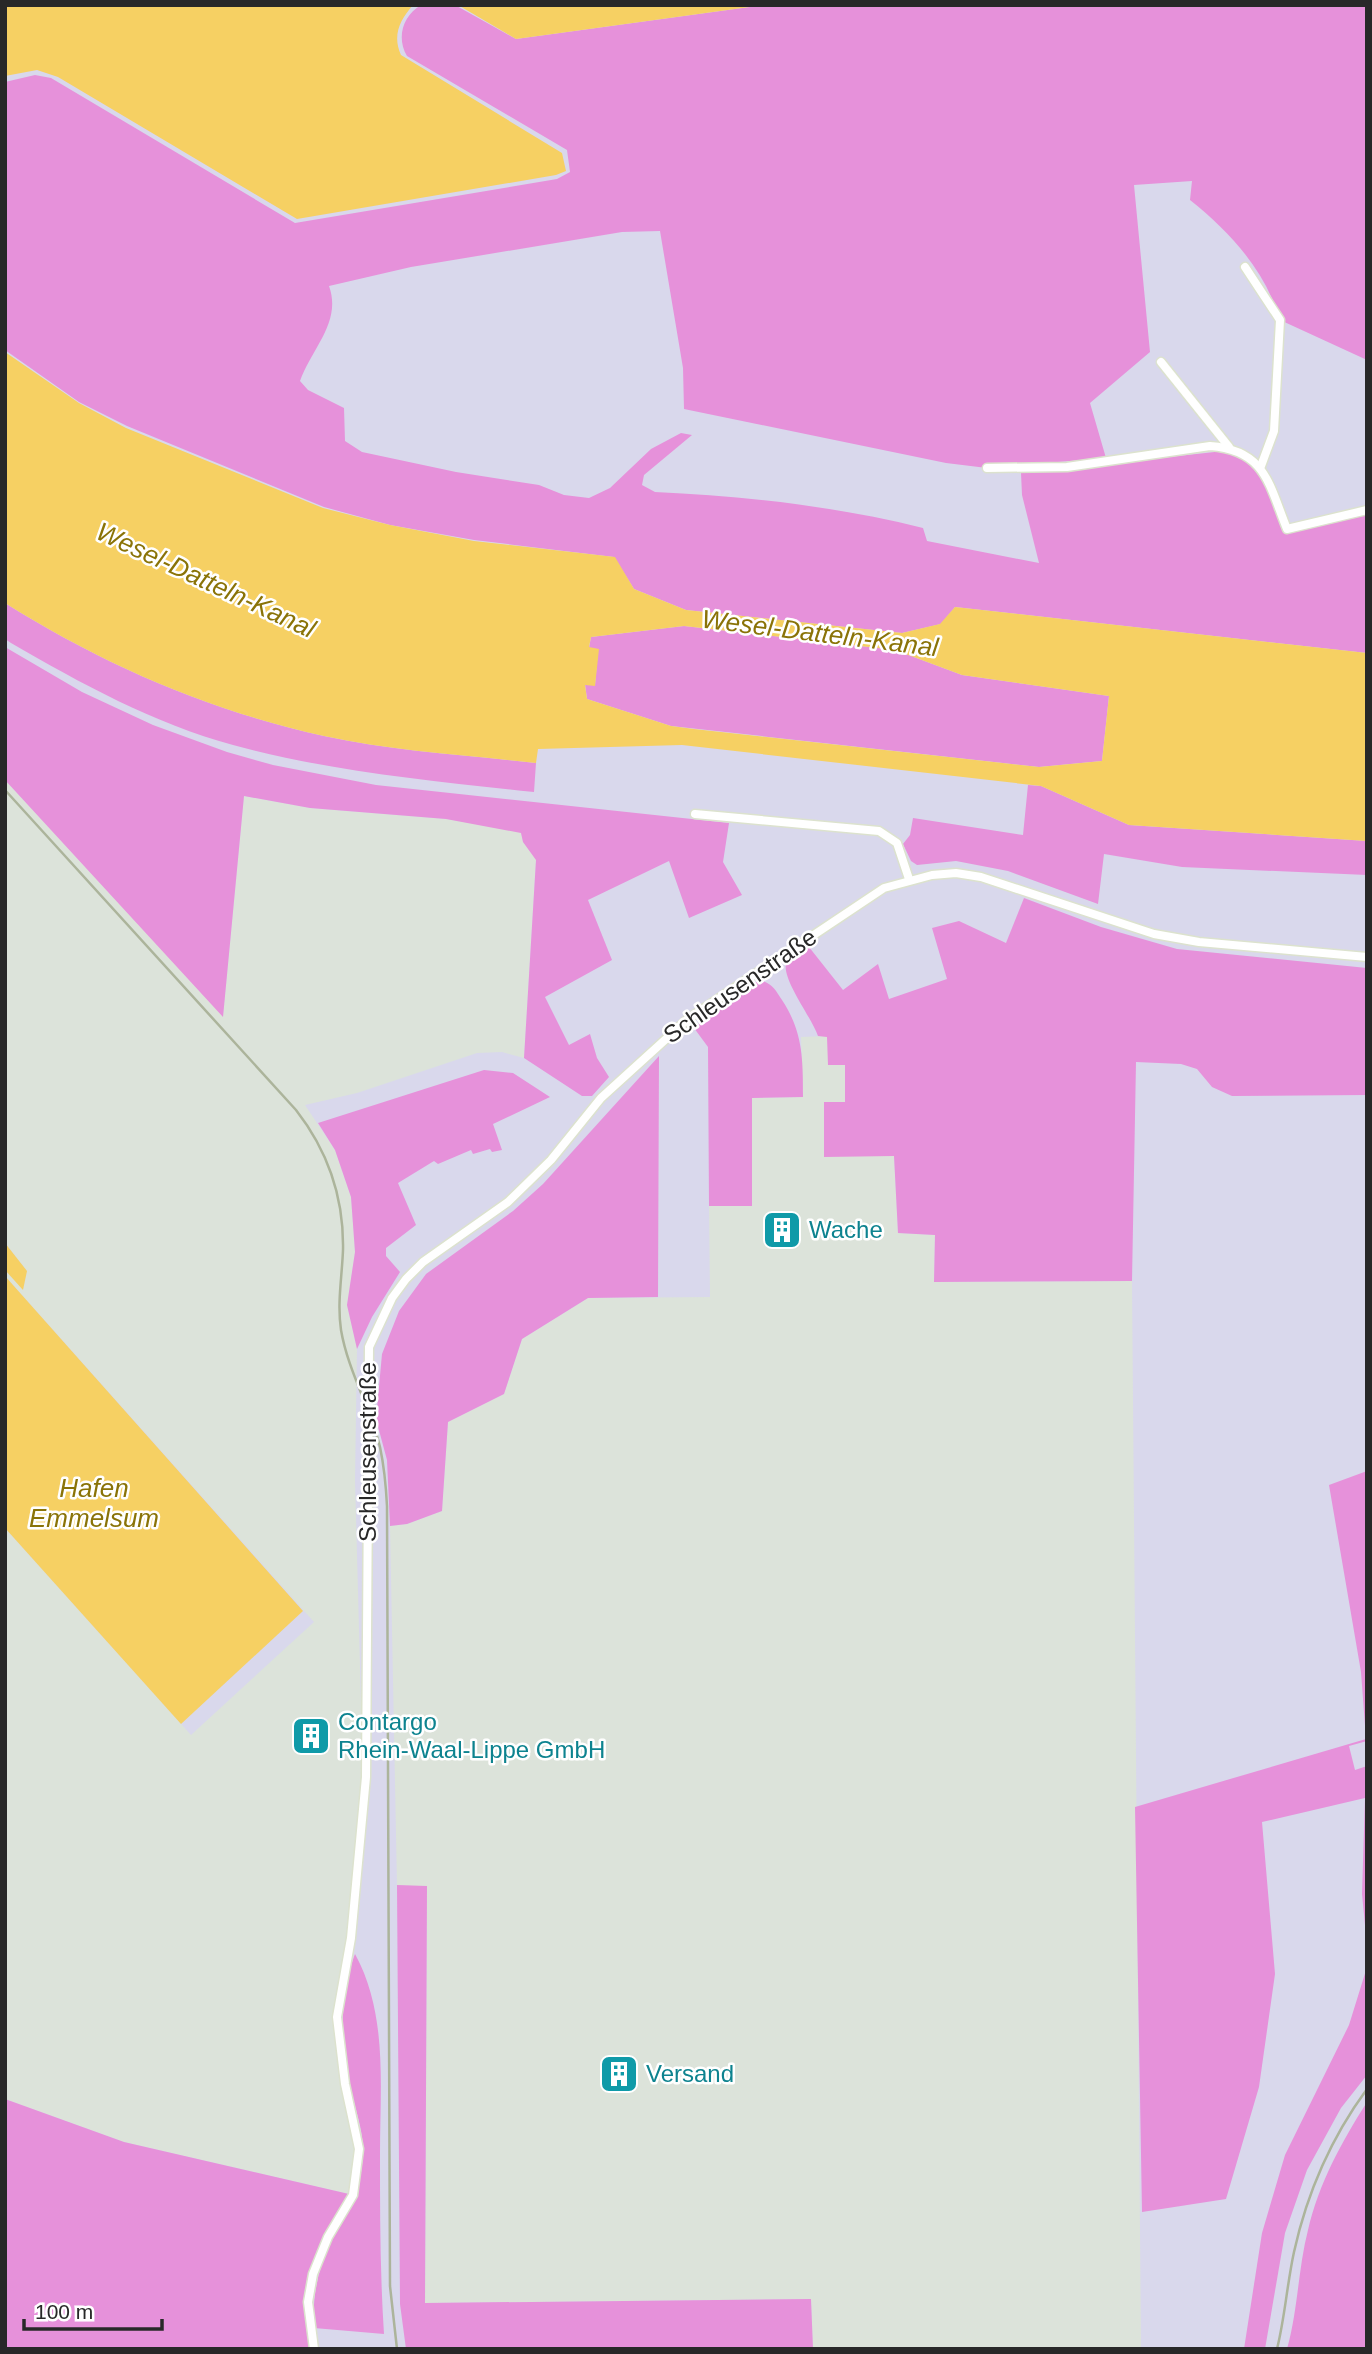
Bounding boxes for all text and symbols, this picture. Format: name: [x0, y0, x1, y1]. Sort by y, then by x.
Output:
water label: Wesel-Datteln-Kanal: [92, 516, 321, 644]
water label: Wesel-Datteln-Kanal: [700, 604, 941, 663]
street label: Schleusenstraße: [658, 923, 821, 1048]
building icon: Wache: [761, 1209, 803, 1251]
place label: Wache: [809, 1216, 883, 1243]
street label: Schleusenstraße: [354, 1362, 381, 1542]
water label: Hafen Emmelsum: [29, 1473, 159, 1533]
place label: Contargo Rhein-Waal-Lippe GmbH: [338, 1708, 605, 1763]
building icon: Contargo Rhein-Waal-Lippe GmbH: [290, 1715, 332, 1757]
building icon: Versand: [598, 2053, 640, 2095]
place label: Versand: [646, 2060, 734, 2087]
scale bar: [24, 2288, 163, 2332]
text: 100 m: [35, 2300, 93, 2323]

